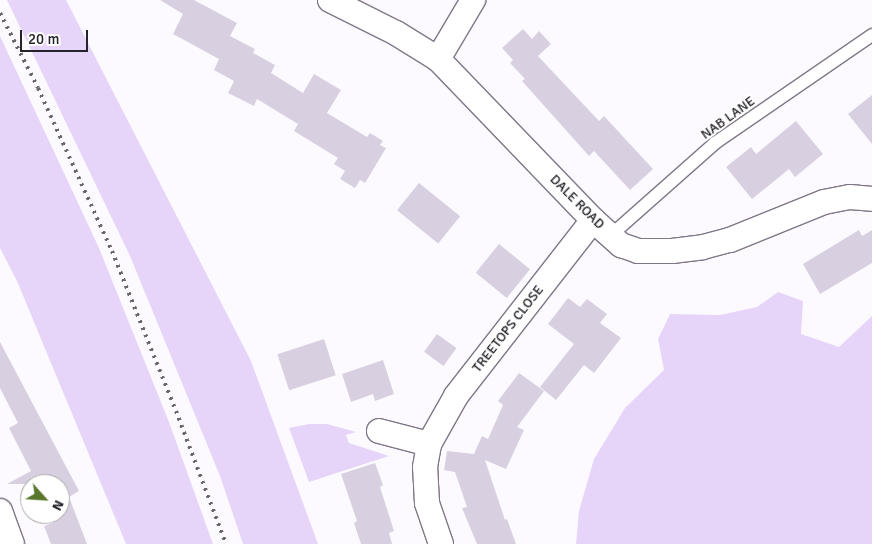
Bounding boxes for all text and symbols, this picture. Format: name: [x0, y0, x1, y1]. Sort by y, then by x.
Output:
scale bar: [22, 20, 90, 52]
text: 20 m: [28, 30, 59, 48]
street label: NAB LANE: [698, 93, 758, 143]
street label: DALE ROAD: [546, 171, 608, 233]
street label: TREETOPS CLOSE: [469, 282, 547, 376]
north arrow: [20, 474, 70, 524]
text: N: [48, 497, 68, 513]

